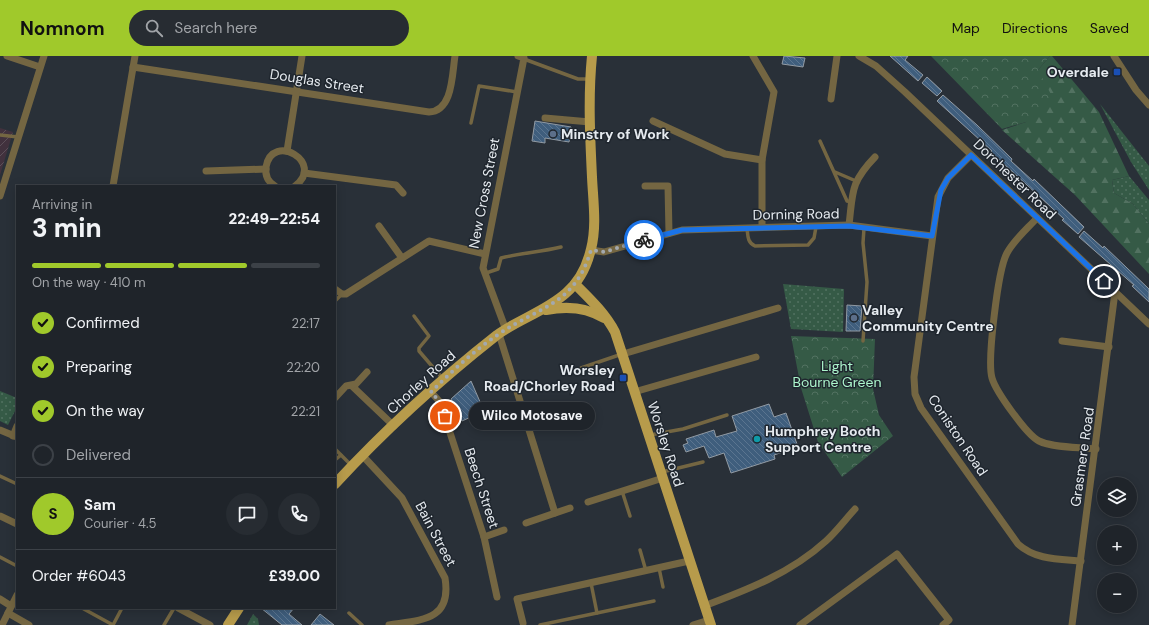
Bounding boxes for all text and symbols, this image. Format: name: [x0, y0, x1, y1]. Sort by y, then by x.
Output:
search box: [129, 10, 409, 46]
text: Nomnom: [20, 16, 105, 41]
icon: search: [143, 17, 165, 39]
text: Search here: [175, 18, 257, 38]
text: Map: [952, 19, 980, 37]
text: Directions: [1002, 19, 1068, 37]
text: Saved: [1090, 19, 1129, 37]
place label: Overdale: [1047, 63, 1109, 81]
street label: Douglas Street: [269, 65, 365, 97]
marker: Overdale: [1112, 67, 1122, 77]
place label: Minstry of Work: [561, 125, 670, 143]
marker: Minstry of Work: [548, 129, 558, 139]
street label: Dorchester Road: [970, 135, 1060, 223]
street label: New Cross Street: [464, 136, 504, 250]
text: Arriving in: [32, 196, 92, 213]
street label: Dorning Road: [753, 204, 839, 224]
text: 22:49–22:54: [229, 209, 320, 229]
text: 3 min: [32, 211, 102, 245]
courier: [624, 220, 664, 260]
icon: bike: [633, 229, 655, 251]
pin: [1087, 264, 1121, 298]
icon: home: [1093, 270, 1115, 292]
text: On the way · 410 m: [32, 274, 146, 291]
place label: Valley Community Centre: [862, 301, 994, 335]
icon: check: [32, 312, 54, 334]
text: Confirmed: [66, 313, 140, 333]
marker: Valley Community Centre: [849, 313, 859, 323]
text: 22:17: [291, 315, 320, 332]
street label: Chorley Road: [383, 346, 459, 418]
icon: check: [32, 356, 54, 378]
text: Preparing: [66, 357, 132, 377]
park label: Light Bourne Green: [792, 357, 882, 391]
text: 22:20: [286, 359, 320, 376]
place label: Worsley Road/Chorley Road: [484, 361, 616, 395]
marker: Worsley Road/Chorley Road: [618, 373, 628, 383]
street label: Coniston Road: [924, 391, 992, 479]
pin: [428, 399, 462, 433]
street label: Worsley Road: [644, 399, 688, 489]
icon: check: [32, 400, 54, 422]
text: On the way: [66, 401, 145, 421]
callout: Wilco Motosave: [469, 402, 595, 430]
text: 22:21: [291, 403, 320, 420]
icon: bag: [434, 405, 456, 427]
street label: Grasmere Road: [1066, 406, 1098, 508]
text: Wilco Motosave: [481, 407, 583, 424]
place label: Humphrey Booth Support Centre: [765, 422, 881, 456]
marker: Humphrey Booth Support Centre: [752, 434, 762, 444]
text: Delivered: [66, 445, 131, 465]
street label: Beech Street: [460, 445, 504, 531]
map controls: [1097, 477, 1137, 613]
button: layers: [1097, 477, 1137, 517]
button: chat: [226, 493, 268, 535]
button: phone: [278, 493, 320, 535]
text: Sam: [84, 495, 116, 515]
street label: Bain Street: [411, 498, 461, 570]
text: S: [48, 504, 58, 524]
text: Courier · 4.5: [84, 515, 157, 532]
button: +: [1097, 525, 1137, 565]
text: Order #6043: [32, 566, 126, 586]
text: £39.00: [269, 566, 320, 586]
button: −: [1097, 573, 1137, 613]

